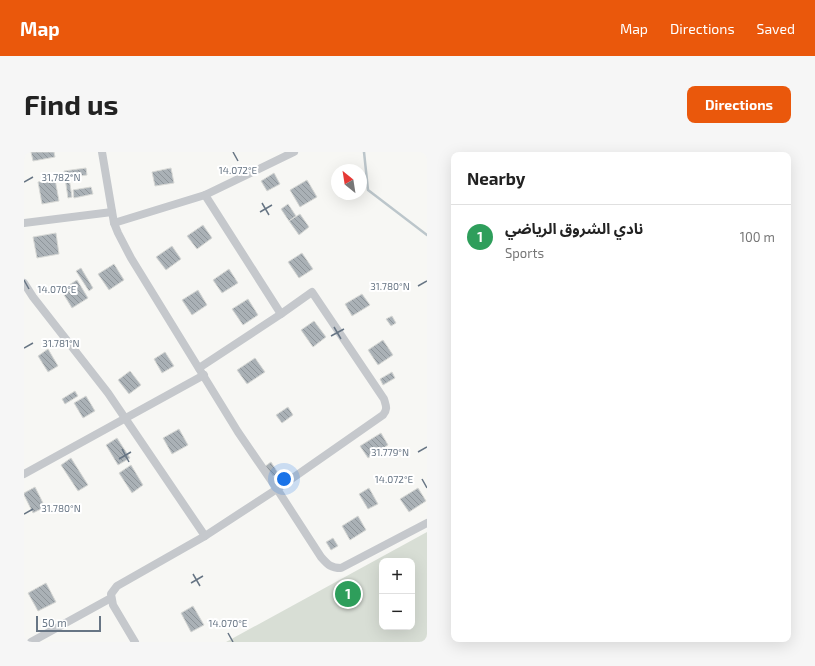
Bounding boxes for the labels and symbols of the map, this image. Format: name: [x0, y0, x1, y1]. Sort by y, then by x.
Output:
text: 14.072°E: [219, 164, 258, 176]
north arrow: [331, 164, 367, 200]
text: 31.782°N: [42, 171, 80, 183]
text: 31.780°N: [370, 280, 410, 292]
text: 14.070°E: [38, 283, 77, 295]
text: 31.781°N: [42, 337, 80, 349]
text: 31.779°N: [371, 446, 409, 458]
your location: [274, 469, 294, 489]
text: 14.072°E: [375, 473, 414, 485]
text: 31.780°N: [41, 502, 81, 514]
pin: 1: [335, 579, 361, 609]
scale bar: [36, 614, 101, 633]
text: 14.070°E: [209, 617, 248, 629]

